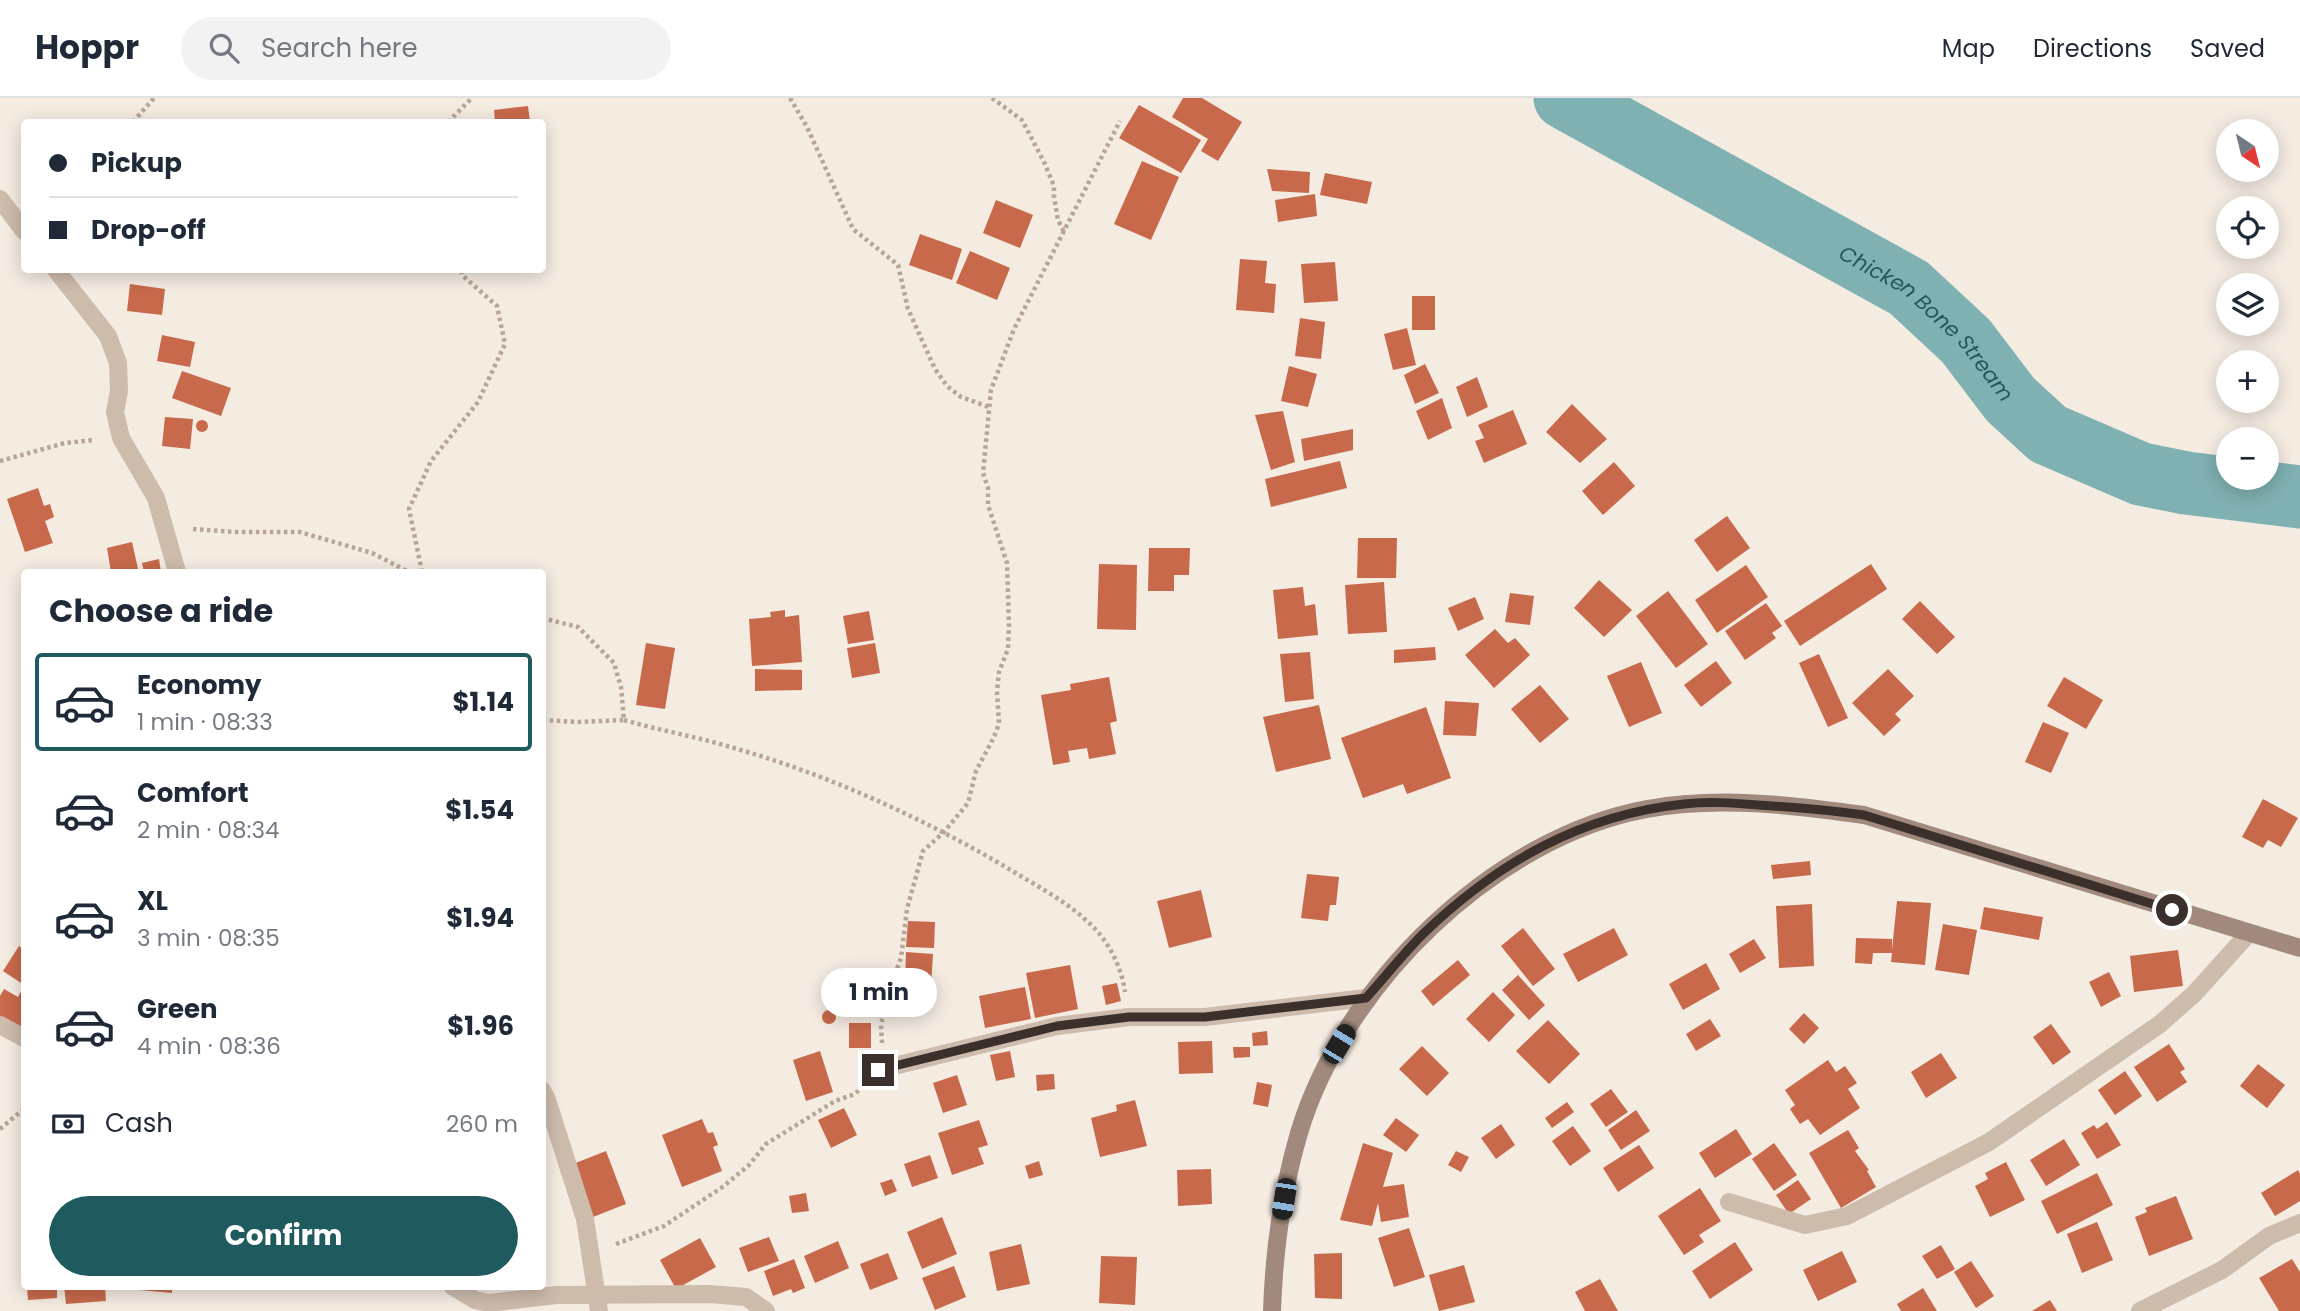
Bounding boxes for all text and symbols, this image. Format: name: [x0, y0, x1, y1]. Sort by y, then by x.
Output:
search box: [181, 17, 671, 80]
text: Hoppr: [35, 24, 139, 71]
icon: search: [205, 29, 243, 67]
text: Search here: [261, 30, 418, 66]
text: Map: [1942, 32, 1995, 65]
text: Directions: [2033, 32, 2152, 65]
text: Saved: [2190, 32, 2265, 65]
north arrow: [2216, 119, 2278, 182]
map controls: [2216, 119, 2279, 490]
text: Pickup: [91, 145, 182, 181]
button: locate: [2216, 196, 2279, 259]
text: Drop-off: [91, 212, 206, 248]
water label: Chicken Bone Stream: [1834, 238, 2021, 407]
button: layers: [2216, 273, 2279, 336]
button: +: [2216, 350, 2279, 413]
button: −: [2216, 427, 2279, 490]
text: Choose a ride: [49, 588, 273, 633]
text: Economy: [137, 667, 261, 703]
icon: car: [53, 671, 116, 734]
text: $1.14: [452, 684, 514, 720]
text: 1 min · 08:33: [137, 706, 273, 738]
text: Comfort: [137, 775, 249, 811]
icon: car: [53, 779, 116, 842]
text: $1.54: [445, 792, 514, 828]
text: 2 min · 08:34: [137, 814, 279, 846]
text: XL: [137, 883, 168, 919]
icon: car: [53, 887, 116, 950]
route start: [2156, 894, 2188, 926]
text: $1.94: [446, 900, 514, 936]
text: 3 min · 08:35: [137, 922, 280, 954]
callout: 1 min: [820, 968, 936, 1018]
text: 1 min: [849, 976, 909, 1008]
text: Green: [137, 991, 218, 1027]
icon: car: [53, 995, 116, 1058]
text: $1.96: [447, 1008, 514, 1044]
car: [1320, 1021, 1359, 1067]
text: 4 min · 08:36: [137, 1030, 281, 1062]
route end: [862, 1054, 894, 1086]
icon: cash: [49, 1105, 87, 1143]
text: Cash: [105, 1105, 173, 1141]
text: 260 m: [446, 1108, 518, 1140]
car: [1271, 1177, 1298, 1221]
button: Confirm: [49, 1196, 518, 1276]

